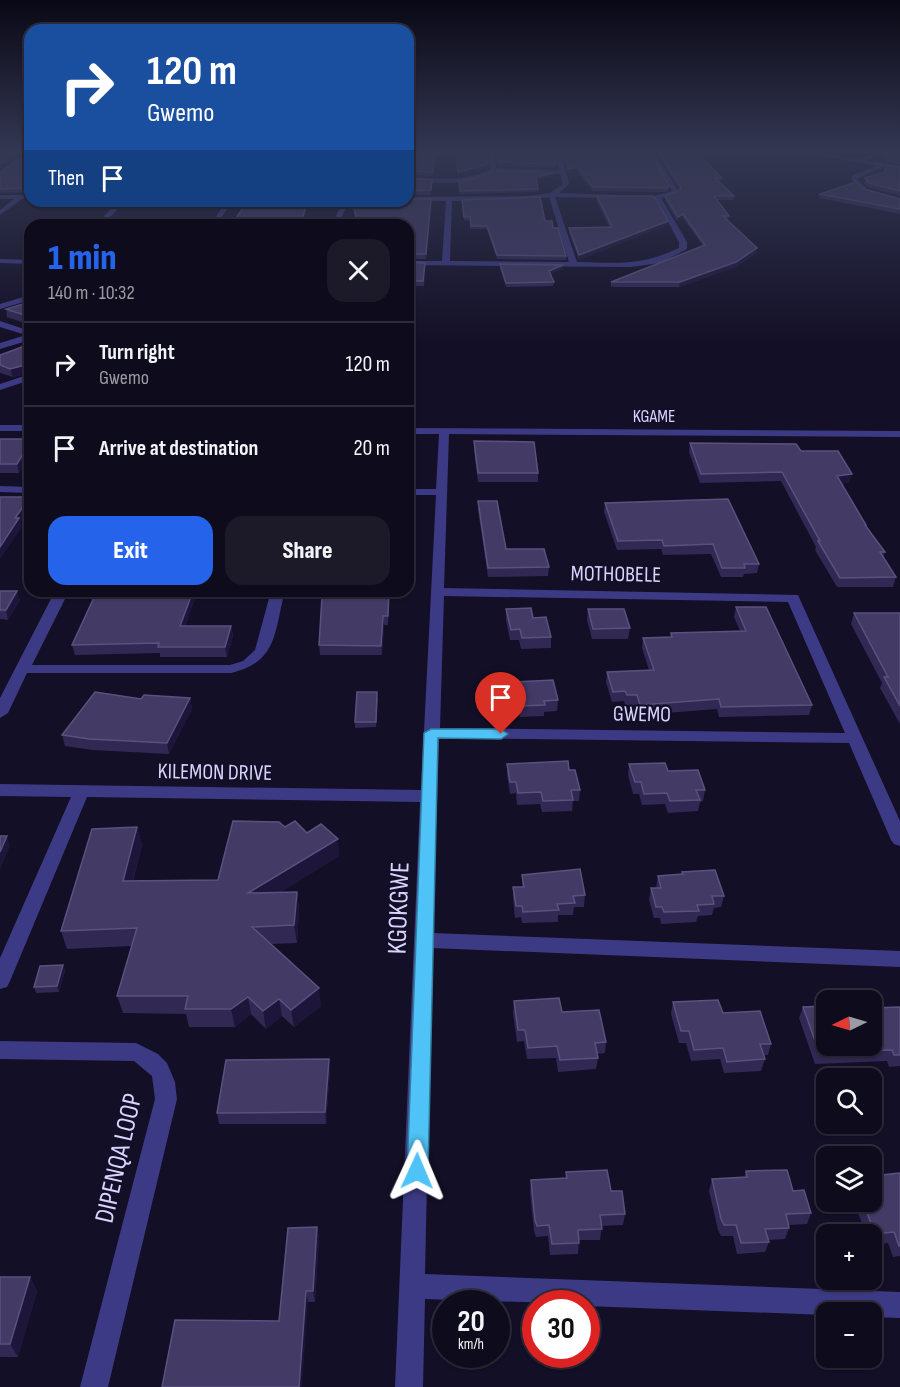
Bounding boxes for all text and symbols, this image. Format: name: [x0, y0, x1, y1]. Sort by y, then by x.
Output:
text: 120 m: [147, 46, 237, 97]
icon: right: [48, 48, 126, 126]
text: Gwemo: [147, 97, 215, 129]
icon: arrive: [96, 162, 129, 195]
text: Then: [48, 165, 84, 192]
text: 1 min: [48, 237, 116, 280]
button: close: [327, 239, 390, 302]
text: 140 m · 10:32: [48, 281, 135, 305]
text: Turn right: [99, 339, 175, 366]
icon: right: [48, 348, 81, 381]
text: 120 m: [346, 351, 390, 378]
text: Gwemo: [99, 366, 149, 390]
street label: KGAME: [633, 406, 675, 427]
icon: arrive: [48, 432, 81, 465]
text: Arrive at destination: [99, 435, 258, 462]
text: 20 m: [354, 435, 390, 462]
button: Exit: [48, 516, 213, 585]
button: Share: [225, 516, 390, 585]
street label: MOTHOBELE: [570, 560, 661, 589]
pin: [475, 672, 526, 734]
icon: arrive: [484, 681, 517, 714]
street label: GWEMO: [613, 700, 671, 729]
street label: KILEMON DRIVE: [157, 758, 272, 787]
street label: KGOKGWE: [381, 861, 417, 955]
north arrow: [816, 990, 882, 1056]
map controls: [816, 990, 882, 1368]
button: search: [816, 1068, 882, 1134]
street label: DIPENQA LOOP: [89, 1091, 149, 1226]
position arrow: [385, 1139, 449, 1203]
button: layers: [816, 1146, 882, 1212]
button: +: [816, 1224, 882, 1290]
speed limit sign: 30: [522, 1290, 600, 1368]
button: −: [816, 1302, 882, 1368]
text: 20: [457, 1304, 485, 1340]
text: km/h: [458, 1335, 484, 1354]

